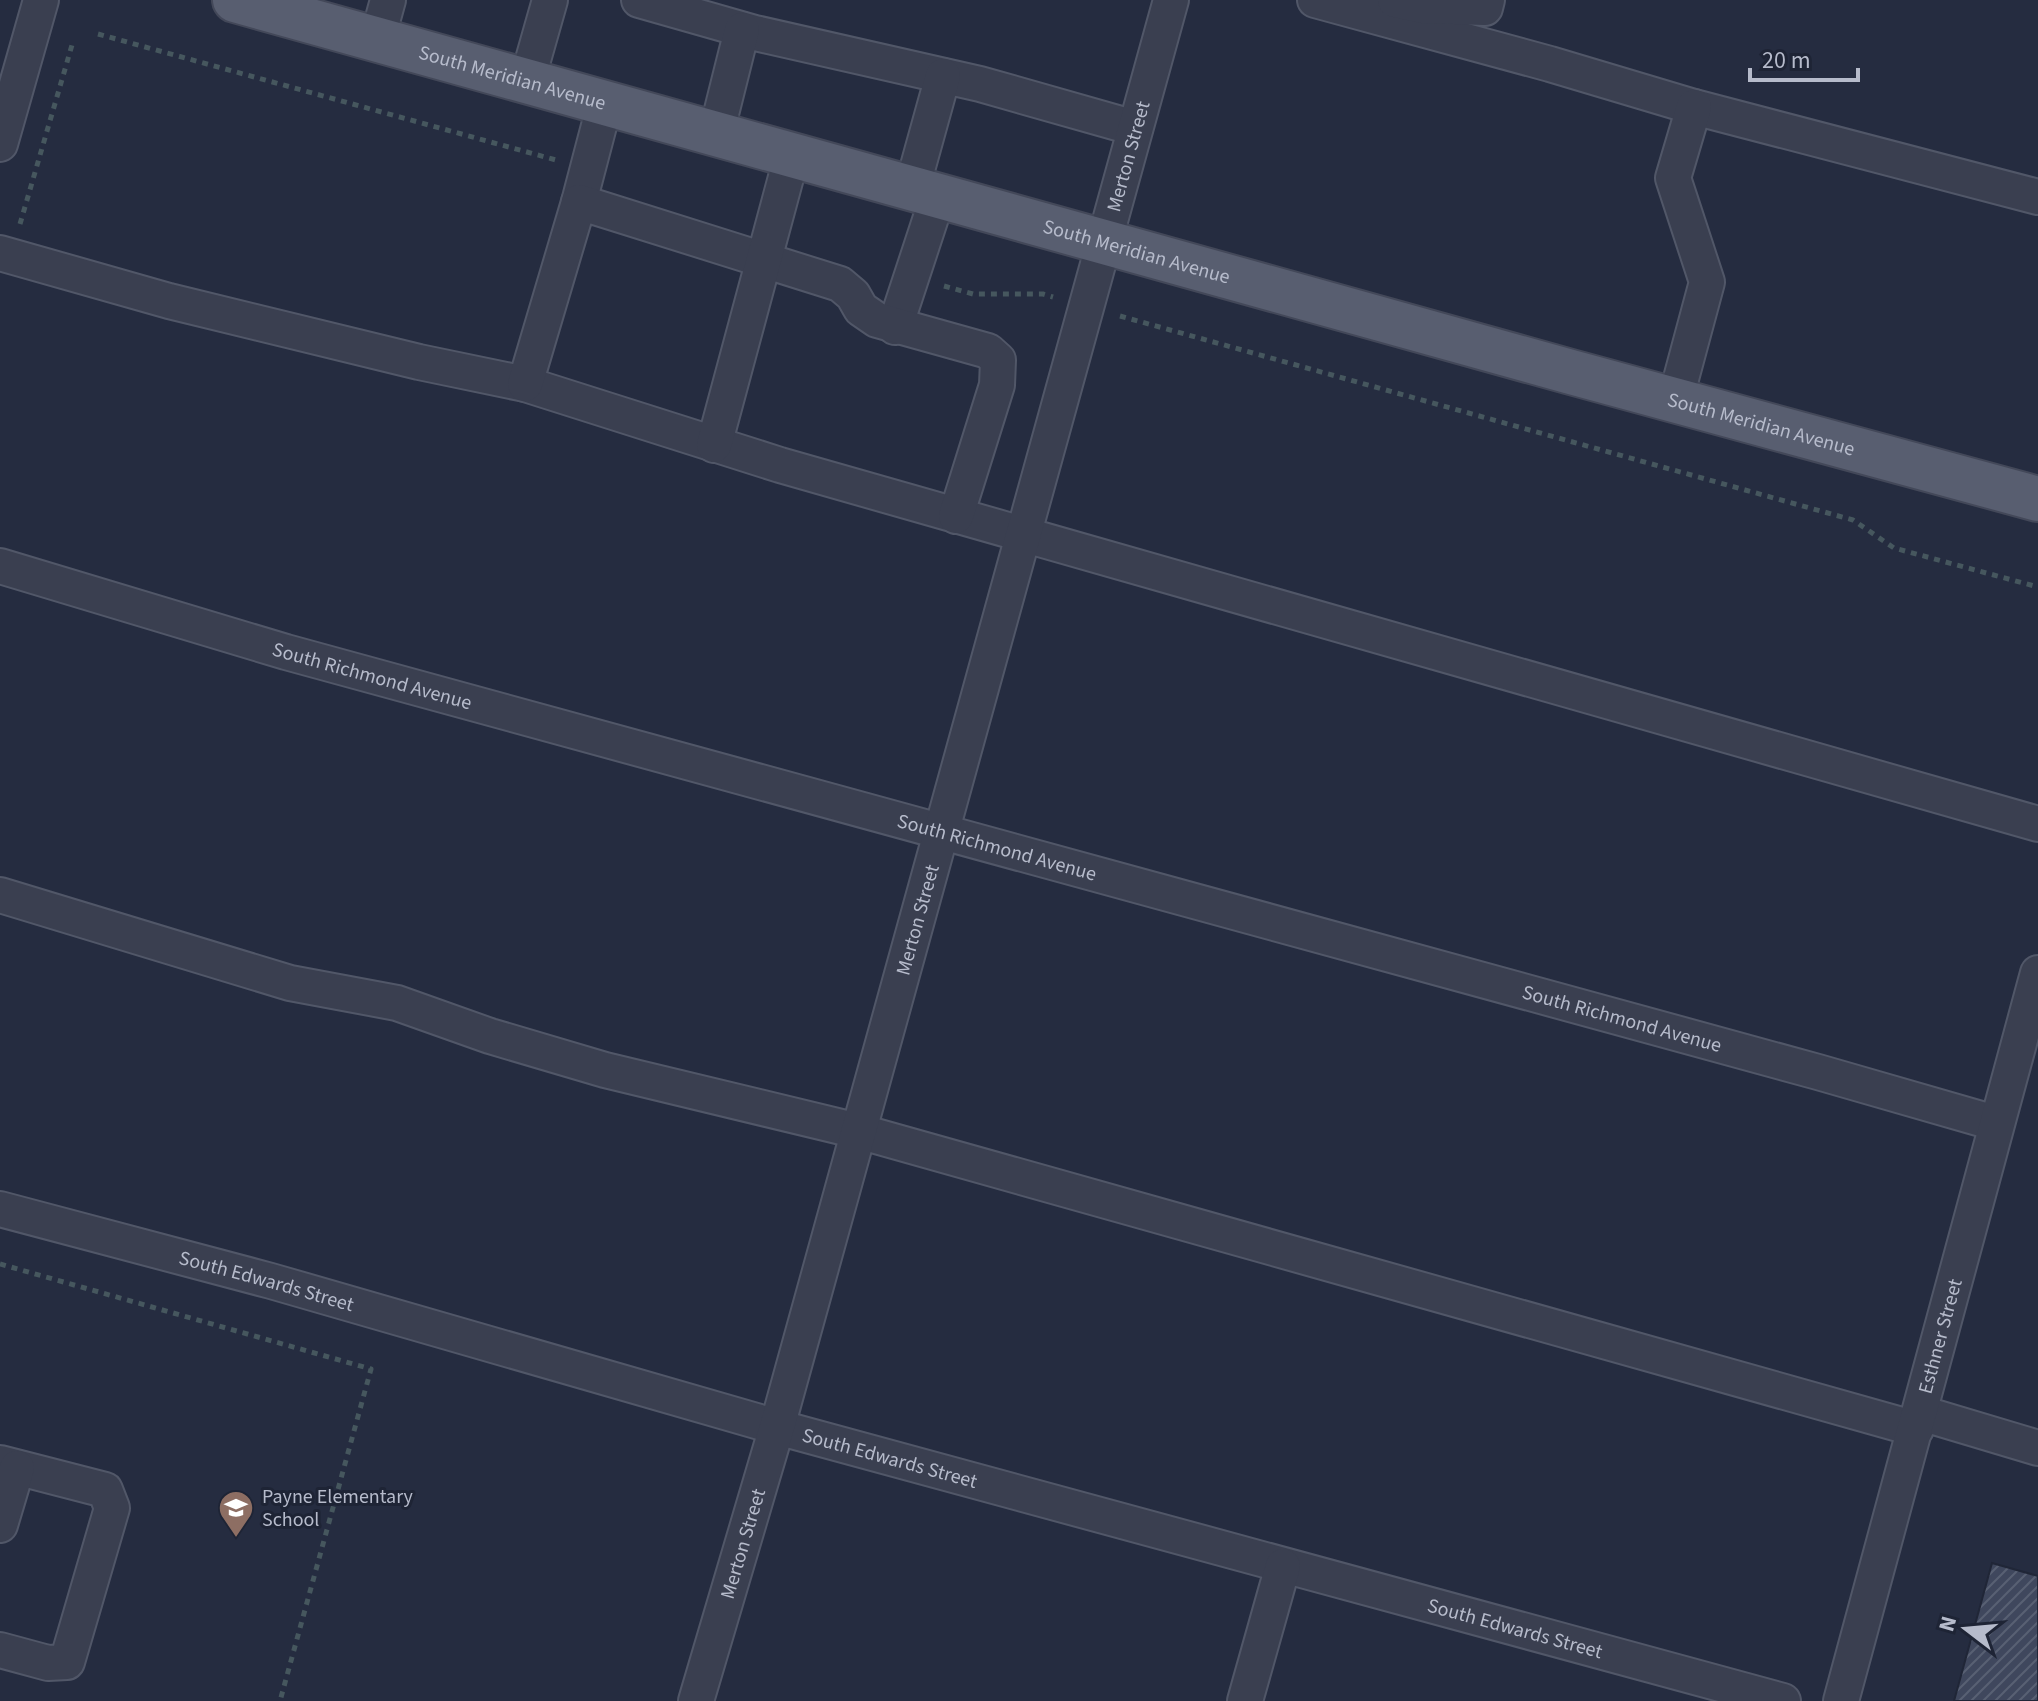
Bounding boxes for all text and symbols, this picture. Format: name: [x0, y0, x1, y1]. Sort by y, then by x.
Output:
scale bar: [1750, 32, 1858, 82]
street label: South Meridian Avenue: [415, 39, 609, 118]
text: 20 m: [1762, 43, 1811, 78]
street label: Merton Street: [1100, 98, 1158, 215]
street label: South Meridian Avenue: [1040, 213, 1233, 291]
street label: South Meridian Avenue: [1664, 386, 1858, 464]
street label: South Richmond Avenue: [269, 636, 475, 717]
street label: South Richmond Avenue: [894, 807, 1100, 889]
street label: Merton Street: [889, 861, 947, 979]
street label: South Richmond Avenue: [1519, 979, 1725, 1060]
street label: South Edwards Street: [176, 1244, 357, 1319]
street label: Esthner Street: [1912, 1275, 1970, 1397]
street label: South Edwards Street: [799, 1422, 980, 1496]
place label: Payne Elementary School: [262, 1483, 414, 1534]
street label: Merton Street: [714, 1485, 773, 1603]
school or university icon: Payne Elementary School: [217, 1489, 255, 1539]
north arrow: [1926, 1589, 2006, 1669]
street label: South Edwards Street: [1424, 1592, 1606, 1666]
text: N: [1930, 1612, 1965, 1635]

